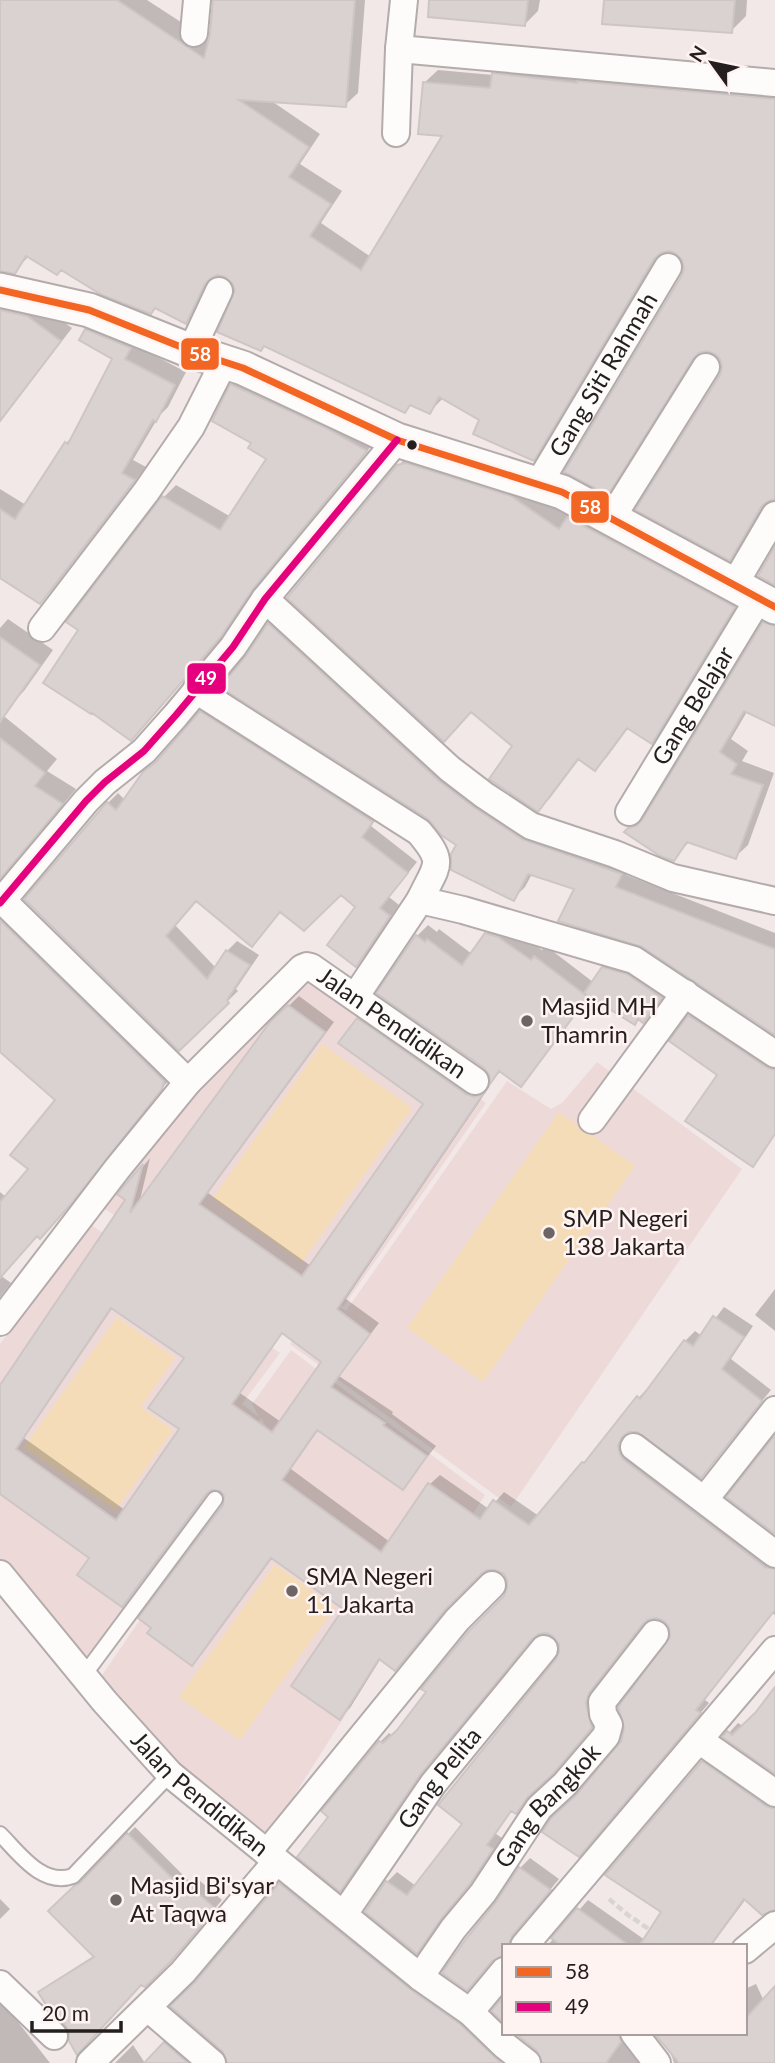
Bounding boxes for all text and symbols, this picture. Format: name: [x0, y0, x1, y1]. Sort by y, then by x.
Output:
north arrow: [677, 28, 747, 98]
text: N: [684, 41, 711, 66]
street label: Gang Siti Rahmah: [542, 287, 663, 462]
line badge: 58: [180, 337, 220, 371]
text: 58: [189, 342, 211, 365]
unlabelled marker: [405, 438, 419, 452]
line badge: 58: [570, 490, 610, 524]
text: 58: [579, 495, 601, 518]
street label: Gang Belajar: [645, 640, 739, 770]
line badge: 49: [186, 662, 227, 695]
text: 49: [195, 666, 217, 689]
street label: Jalan Pendidikan: [313, 960, 473, 1084]
place label: Masjid MH Thamrin: [541, 991, 657, 1048]
marker: Masjid MH Thamrin: [519, 1013, 535, 1029]
place label: SMP Negeri 138 Jakarta: [563, 1203, 688, 1260]
marker: SMP Negeri 138 Jakarta: [541, 1225, 557, 1241]
place label: SMA Negeri 11 Jakarta: [306, 1561, 433, 1618]
marker: SMA Negeri 11 Jakarta: [284, 1583, 300, 1599]
street label: Gang Pelita: [391, 1721, 486, 1834]
street label: Jalan Pendidikan: [126, 1725, 275, 1861]
street label: Gang Bangkok: [488, 1737, 606, 1873]
place label: Masjid Bi'syar At Taqwa: [130, 1870, 274, 1927]
marker: Masjid Bi'syar At Taqwa: [108, 1892, 124, 1908]
legend: [502, 1944, 747, 2035]
text: 58: [565, 1958, 589, 1983]
scale bar: [32, 1990, 121, 2034]
text: 49: [565, 1993, 589, 2018]
text: 20 m: [42, 2000, 89, 2025]

